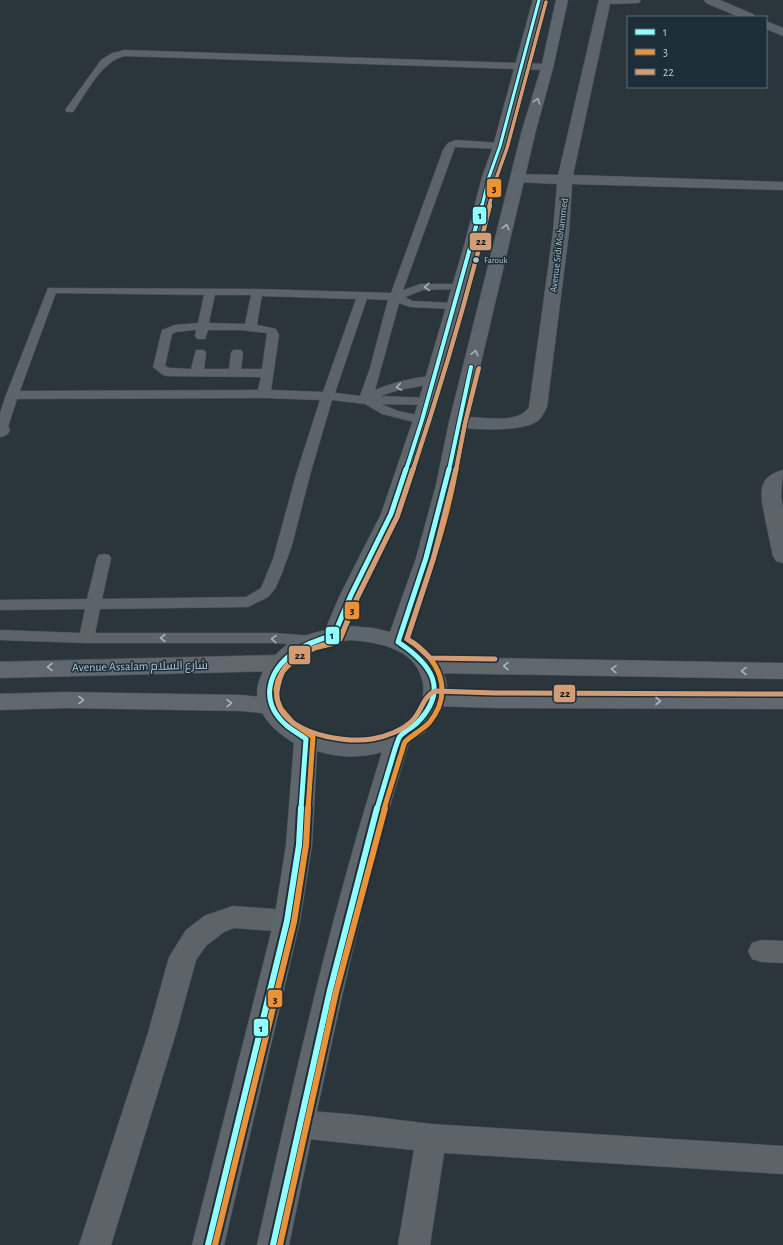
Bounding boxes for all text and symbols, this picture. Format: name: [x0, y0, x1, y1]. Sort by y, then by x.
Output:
legend: [627, 16, 767, 88]
text: 1: [663, 26, 667, 38]
text: 3: [663, 46, 668, 58]
text: 22: [663, 66, 674, 78]
one-way arrow: [532, 97, 541, 104]
line badge: 3: [486, 178, 502, 198]
text: 3: [492, 183, 497, 194]
street label: Avenue Sidi Mohammed: [548, 197, 570, 293]
line badge: 1: [472, 206, 487, 225]
text: 1: [478, 210, 482, 221]
one-way arrow: [501, 223, 509, 230]
line badge: 22: [469, 232, 492, 251]
text: 22: [476, 236, 486, 247]
marker: Farouk: [471, 255, 481, 265]
place label: Farouk: [484, 256, 509, 265]
one-way arrow: [424, 282, 430, 291]
one-way arrow: [470, 350, 479, 357]
one-way arrow: [396, 382, 402, 390]
line badge: 3: [344, 601, 360, 620]
text: 3: [350, 605, 355, 616]
line badge: 1: [325, 626, 340, 645]
text: 1: [330, 630, 334, 641]
one-way arrow: [160, 634, 166, 642]
one-way arrow: [271, 634, 277, 643]
line badge: 22: [288, 645, 311, 665]
text: 22: [295, 650, 305, 661]
street label: Avenue Assalam شارع السلام: [72, 659, 208, 675]
one-way arrow: [503, 662, 509, 670]
one-way arrow: [47, 663, 53, 671]
one-way arrow: [611, 665, 617, 673]
one-way arrow: [741, 667, 747, 675]
line badge: 22: [553, 684, 576, 703]
text: 22: [560, 688, 570, 699]
one-way arrow: [78, 696, 84, 704]
one-way arrow: [655, 697, 661, 705]
one-way arrow: [226, 699, 232, 708]
line badge: 3: [267, 989, 283, 1008]
text: 3: [273, 994, 278, 1005]
line badge: 1: [253, 1018, 269, 1037]
text: 1: [259, 1023, 263, 1034]

